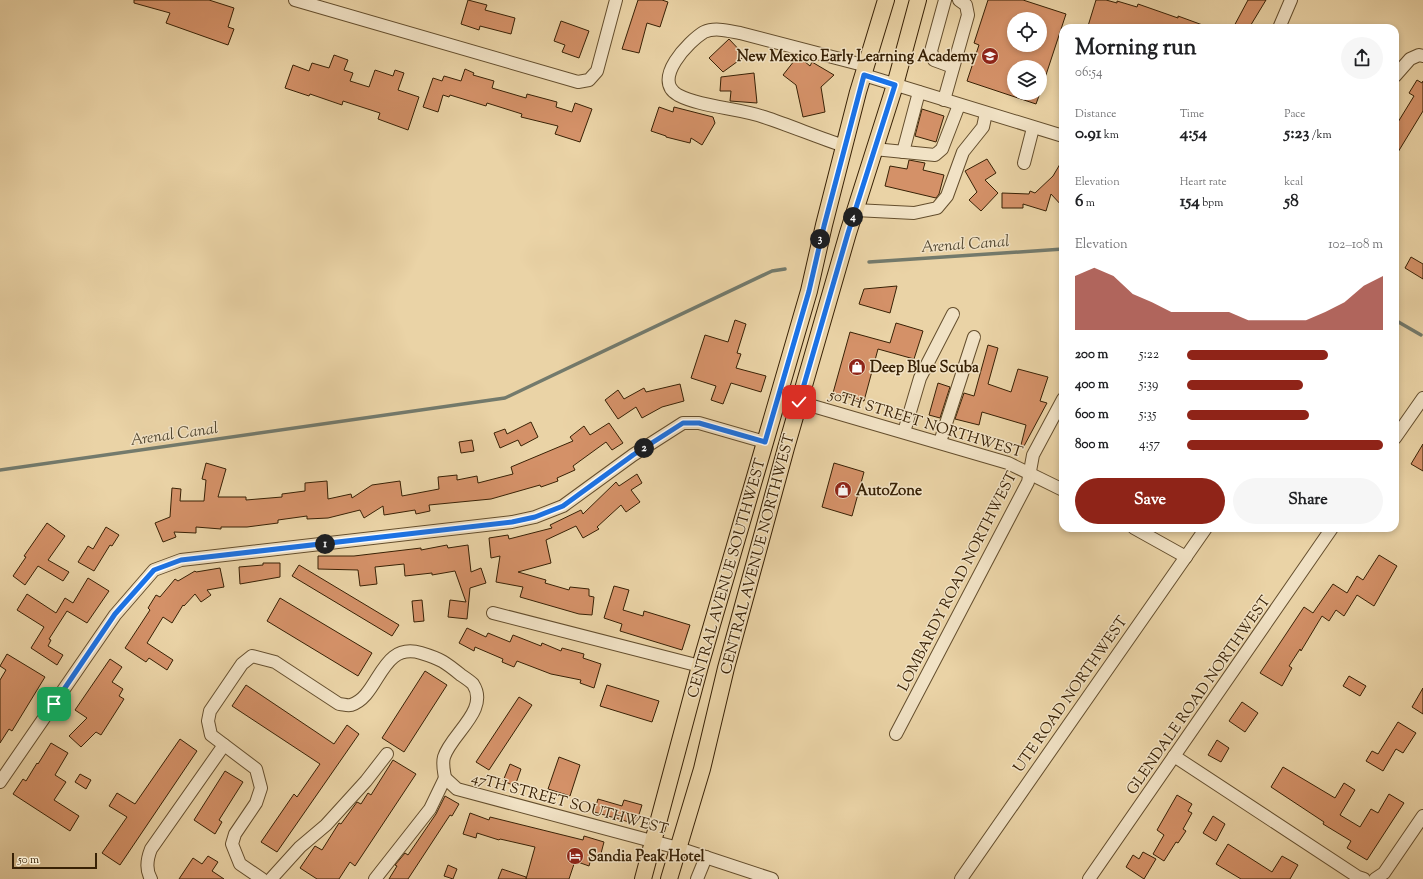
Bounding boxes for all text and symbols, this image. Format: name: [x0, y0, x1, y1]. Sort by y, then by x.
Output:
map controls: [1007, 12, 1047, 100]
button: locate: [1007, 12, 1047, 52]
text: Morning run: [1075, 33, 1197, 65]
button: share: [1341, 37, 1383, 79]
school or university icon: New Mexico Early Learning Academy: [980, 46, 1000, 66]
place label: New Mexico Early Learning Academy: [737, 47, 978, 68]
button: layers: [1007, 60, 1047, 100]
text: 06:54: [1075, 64, 1103, 82]
text: Distance: [1075, 106, 1116, 122]
text: Time: [1180, 106, 1204, 122]
text: Pace: [1284, 106, 1305, 122]
text: 0.91: [1075, 122, 1102, 146]
text: 4:54: [1180, 122, 1207, 146]
text: 5:23: [1284, 122, 1309, 146]
text: km: [1102, 127, 1119, 143]
text: /km: [1309, 127, 1332, 143]
text: Elevation: [1075, 174, 1120, 190]
text: Heart rate: [1180, 174, 1227, 190]
text: kcal: [1284, 174, 1303, 190]
text: 6: [1075, 190, 1083, 214]
text: 154: [1180, 190, 1200, 214]
text: 58: [1284, 190, 1299, 214]
text: m: [1083, 195, 1095, 211]
text: bpm: [1200, 195, 1223, 211]
pin: 4: [843, 207, 863, 227]
text: 4: [850, 209, 856, 225]
pin: 3: [810, 229, 830, 249]
text: 3: [818, 231, 822, 247]
water label: Arenal Canal: [920, 231, 1010, 260]
text: Elevation: [1075, 236, 1128, 254]
text: 102–108 m: [1328, 236, 1383, 254]
text: 200 m: [1075, 346, 1108, 364]
text: 5:22: [1139, 346, 1159, 364]
shop icon: Deep Blue Scuba: [847, 357, 867, 377]
place label: Deep Blue Scuba: [870, 358, 979, 379]
text: 400 m: [1075, 376, 1109, 394]
text: 5:39: [1139, 376, 1158, 394]
pin: [782, 385, 816, 419]
street label: 50TH STREET NORTHWEST: [825, 385, 1025, 464]
icon: check: [788, 391, 810, 413]
text: 600 m: [1075, 406, 1109, 424]
text: 5:35: [1139, 406, 1157, 424]
water label: Arenal Canal: [129, 418, 220, 453]
street label: CENTRAL AVENUE NORTHWEST: [716, 431, 801, 677]
text: 800 m: [1075, 436, 1109, 454]
text: 4:57: [1139, 436, 1160, 454]
pin: 2: [634, 438, 654, 458]
text: 2: [641, 440, 647, 456]
street label: CENTRAL AVENUE SOUTHWEST: [683, 456, 772, 701]
street label: LOMBARDY ROAD NORTHWEST: [894, 468, 1023, 695]
button: Save: [1075, 478, 1225, 524]
button: Share: [1233, 478, 1383, 524]
shop icon: AutoZone: [833, 480, 853, 500]
place label: AutoZone: [856, 481, 922, 502]
pin: 1: [315, 534, 335, 554]
text: 1: [323, 536, 327, 552]
street label: GLENDALE ROAD NORTHWEST: [1122, 592, 1276, 800]
street label: UTE ROAD NORTHWEST: [1009, 612, 1134, 777]
pin: [37, 687, 71, 721]
icon: arrive: [43, 693, 65, 715]
street label: 47TH STREET SOUTHWEST: [469, 768, 671, 841]
hotel icon: Sandia Peak Hotel: [565, 846, 585, 866]
place label: Sandia Peak Hotel: [588, 847, 706, 868]
scale bar: [12, 851, 97, 870]
text: 50 m: [18, 852, 39, 868]

